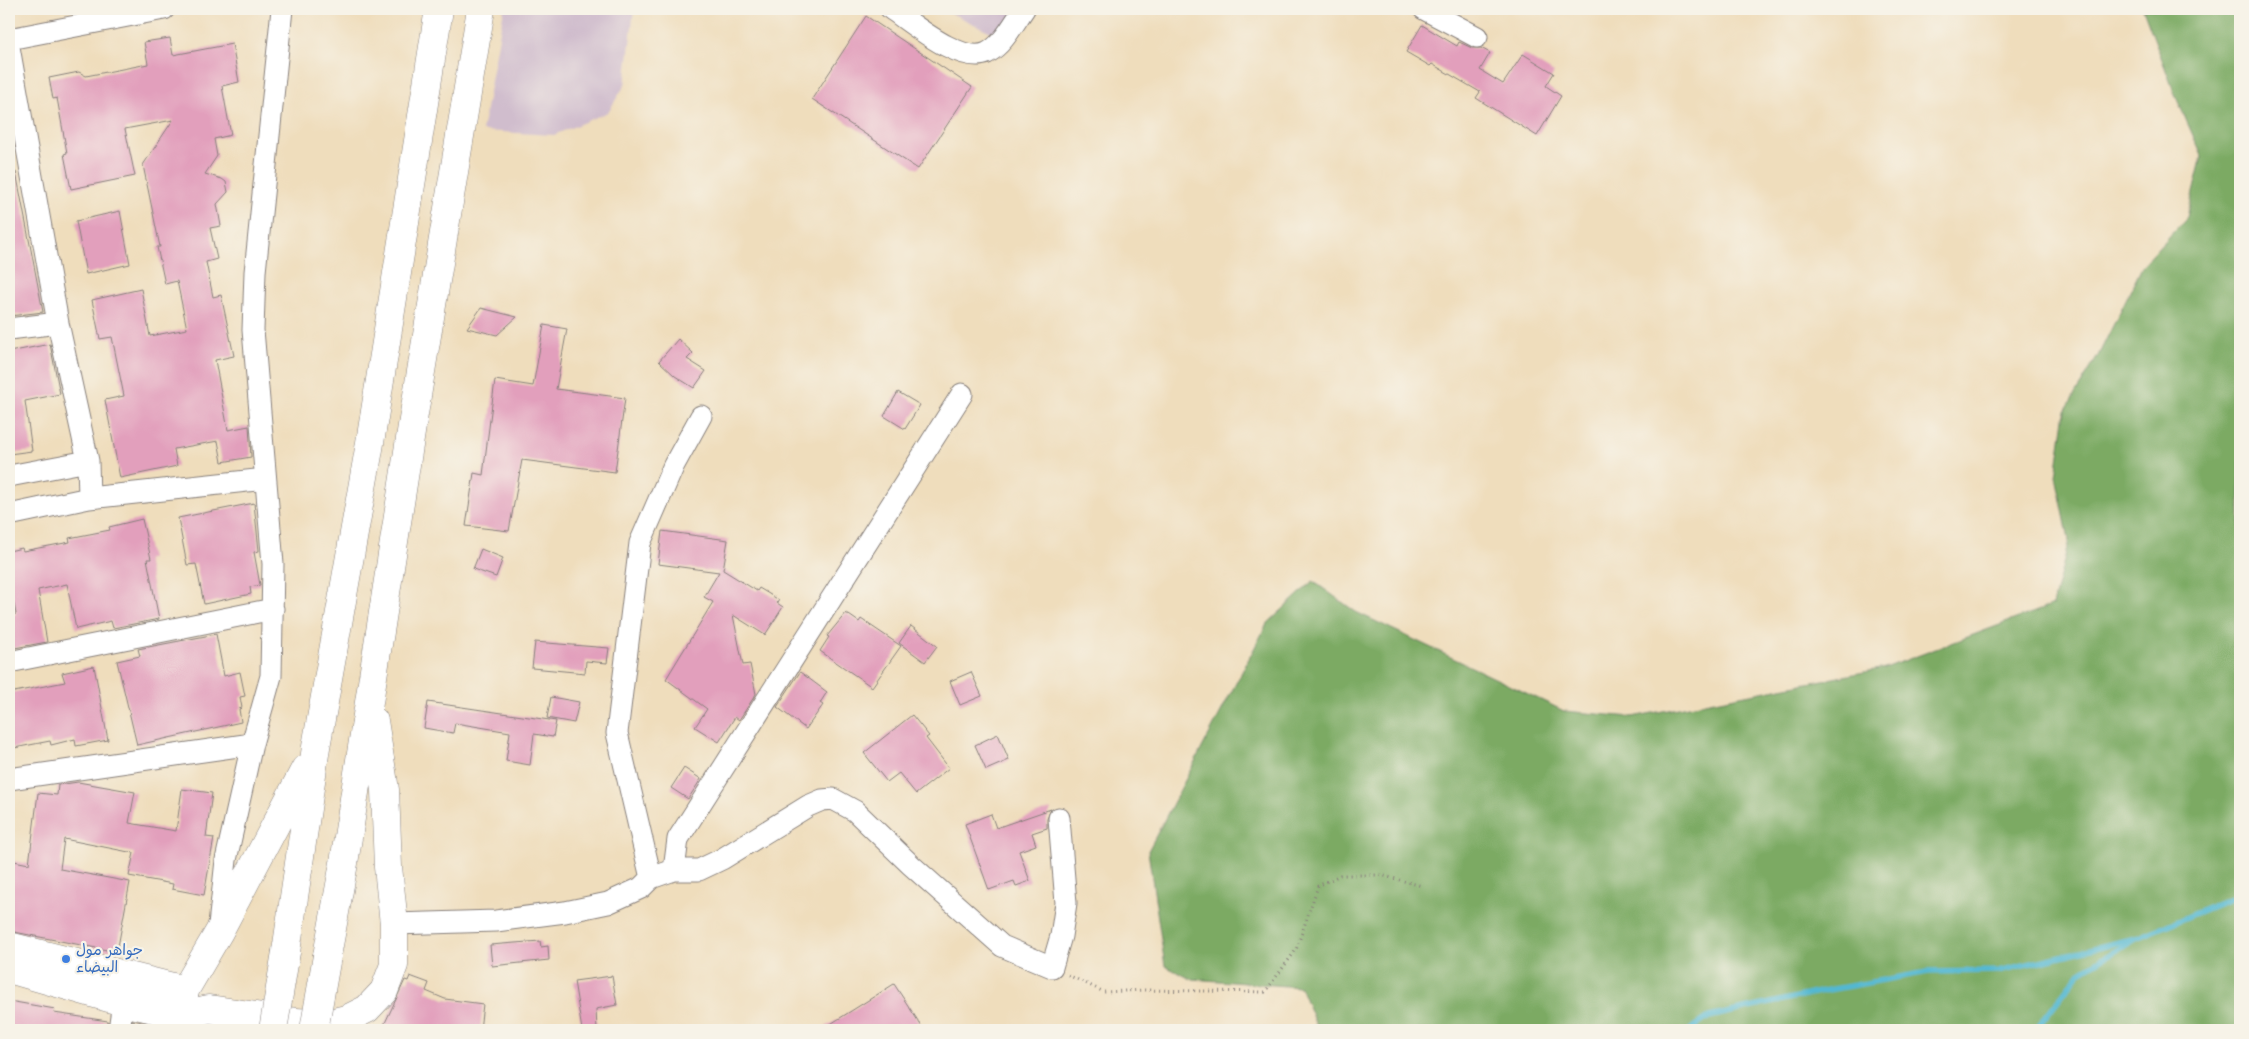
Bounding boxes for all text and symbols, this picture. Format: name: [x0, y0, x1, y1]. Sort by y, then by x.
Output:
place label: جواهر مول البيضاء: [76, 937, 143, 977]
marker: جواهر مول البيضاء: [60, 953, 72, 965]

